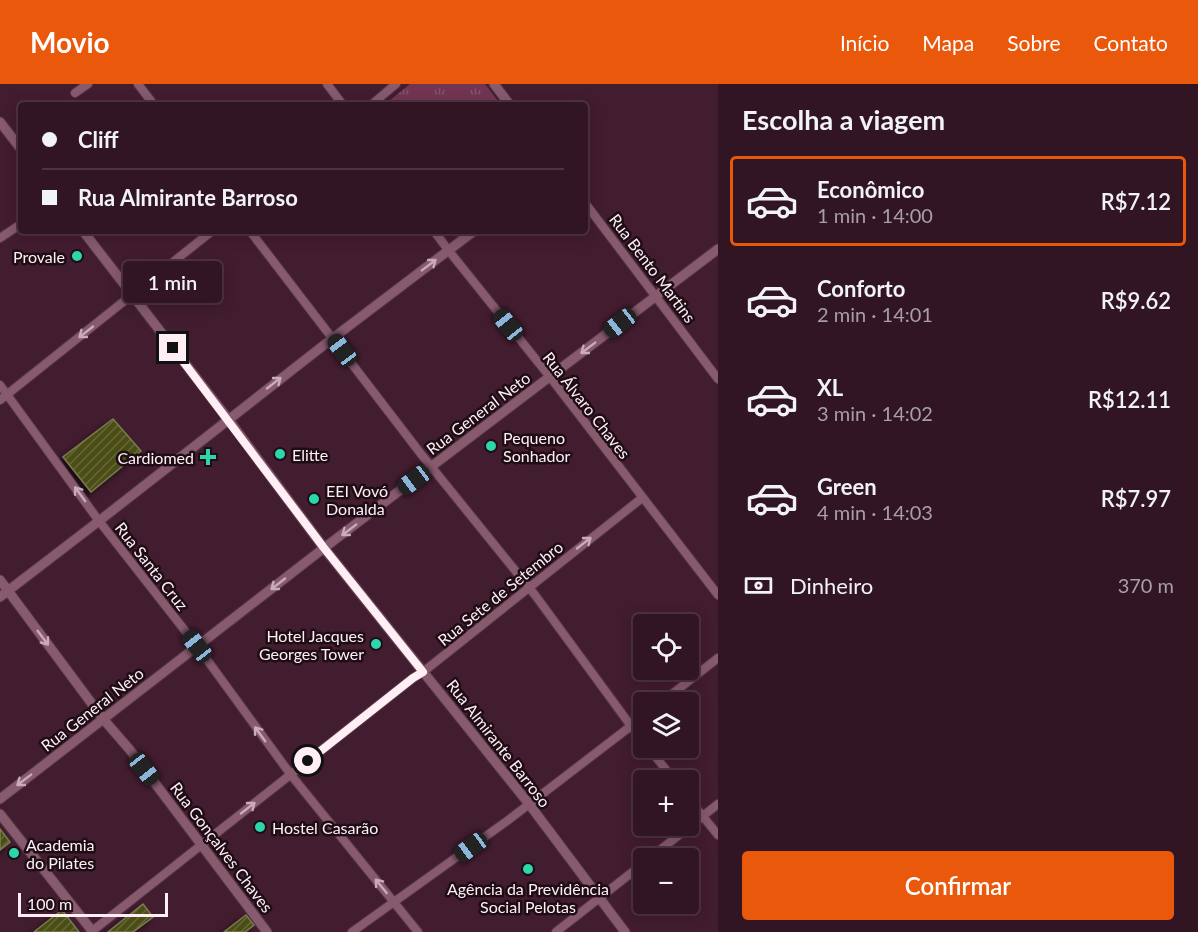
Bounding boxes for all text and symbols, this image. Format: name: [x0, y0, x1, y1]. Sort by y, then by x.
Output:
text: Movio: [30, 25, 110, 59]
text: Início: [840, 30, 889, 55]
text: Mapa: [922, 30, 974, 55]
text: Sobre: [1007, 30, 1060, 55]
text: Contato: [1093, 30, 1168, 55]
text: Escolha a viagem: [742, 103, 945, 136]
text: Cliff: [78, 126, 119, 153]
icon: car: [745, 174, 799, 228]
text: Econômico: [817, 176, 924, 203]
text: Rua Almirante Barroso: [78, 184, 298, 211]
text: R$7.12: [1101, 188, 1171, 215]
text: 1 min · 14:00: [817, 203, 933, 227]
street label: Rua Bento Martins: [606, 210, 700, 326]
place label: Provale: [13, 247, 65, 266]
marker: Provale: [70, 249, 84, 263]
one-way arrow: [421, 259, 437, 272]
callout: 1 min: [124, 261, 222, 303]
text: 1 min: [148, 270, 197, 294]
icon: car: [745, 273, 799, 327]
text: Conforto: [817, 275, 905, 302]
text: R$9.62: [1101, 287, 1171, 314]
text: 2 min · 14:01: [817, 302, 933, 326]
car: [490, 305, 526, 345]
car: [600, 305, 640, 341]
one-way arrow: [78, 325, 94, 338]
car: [324, 330, 360, 370]
route end: [159, 334, 186, 361]
one-way arrow: [580, 342, 596, 355]
street label: Rua Álvaro Chaves: [539, 348, 635, 462]
street label: Rua General Neto: [422, 368, 534, 458]
icon: car: [745, 372, 799, 426]
text: XL: [817, 374, 843, 401]
one-way arrow: [266, 377, 282, 390]
text: R$12.11: [1088, 386, 1171, 413]
text: 3 min · 14:02: [817, 401, 933, 425]
place label: Pequeno Sonhador: [503, 428, 571, 465]
marker: Pequeno Sonhador: [484, 439, 498, 453]
place label: Elitte: [292, 445, 328, 464]
marker: Elitte: [273, 447, 287, 461]
place label: Cardiomed: [117, 448, 194, 467]
marker: Cardiomed: [199, 448, 217, 466]
car: [394, 462, 434, 498]
icon: car: [745, 471, 799, 525]
text: Green: [817, 473, 877, 500]
place label: EEI Vovó Donalda: [326, 481, 388, 518]
text: R$7.97: [1101, 485, 1171, 512]
one-way arrow: [74, 487, 86, 503]
marker: EEI Vovó Donalda: [307, 492, 321, 506]
text: 4 min · 14:03: [817, 500, 933, 524]
street label: Rua Santa Cruz: [112, 518, 192, 614]
one-way arrow: [341, 523, 357, 536]
street label: Rua Sete de Setembro: [434, 537, 566, 649]
one-way arrow: [576, 537, 592, 550]
icon: cash: [742, 569, 775, 602]
text: Dinheiro: [790, 572, 873, 599]
text: 370 m: [1118, 573, 1174, 597]
one-way arrow: [270, 577, 286, 590]
map controls: [633, 614, 699, 914]
button: locate: [633, 614, 699, 680]
car: [179, 626, 215, 666]
place label: Hotel Jacques Georges Tower: [259, 626, 364, 663]
one-way arrow: [37, 629, 50, 645]
marker: Hotel Jacques Georges Tower: [369, 637, 383, 651]
street label: Rua General Neto: [37, 663, 147, 755]
street label: Rua Almirante Barroso: [443, 675, 555, 811]
button: layers: [633, 692, 699, 758]
one-way arrow: [254, 726, 267, 742]
route start: [294, 747, 321, 774]
car: [126, 749, 162, 789]
button: +: [633, 770, 699, 836]
one-way arrow: [16, 774, 32, 787]
street label: Rua Gonçalves Chaves: [167, 778, 277, 916]
one-way arrow: [240, 802, 256, 815]
place label: Hostel Casarão: [272, 818, 378, 837]
marker: Hostel Casarão: [253, 820, 267, 834]
car: [451, 829, 491, 865]
place label: Academia do Pilates: [26, 835, 95, 872]
marker: Academia do Pilates: [7, 846, 21, 860]
button: −: [633, 848, 699, 914]
button: Confirmar: [742, 851, 1174, 920]
marker: Agência da Previdência Social Pelotas: [521, 862, 535, 876]
one-way arrow: [375, 879, 388, 895]
place label: Agência da Previdência Social Pelotas: [447, 879, 609, 916]
scale bar: [18, 890, 168, 918]
text: 100 m: [27, 894, 72, 913]

